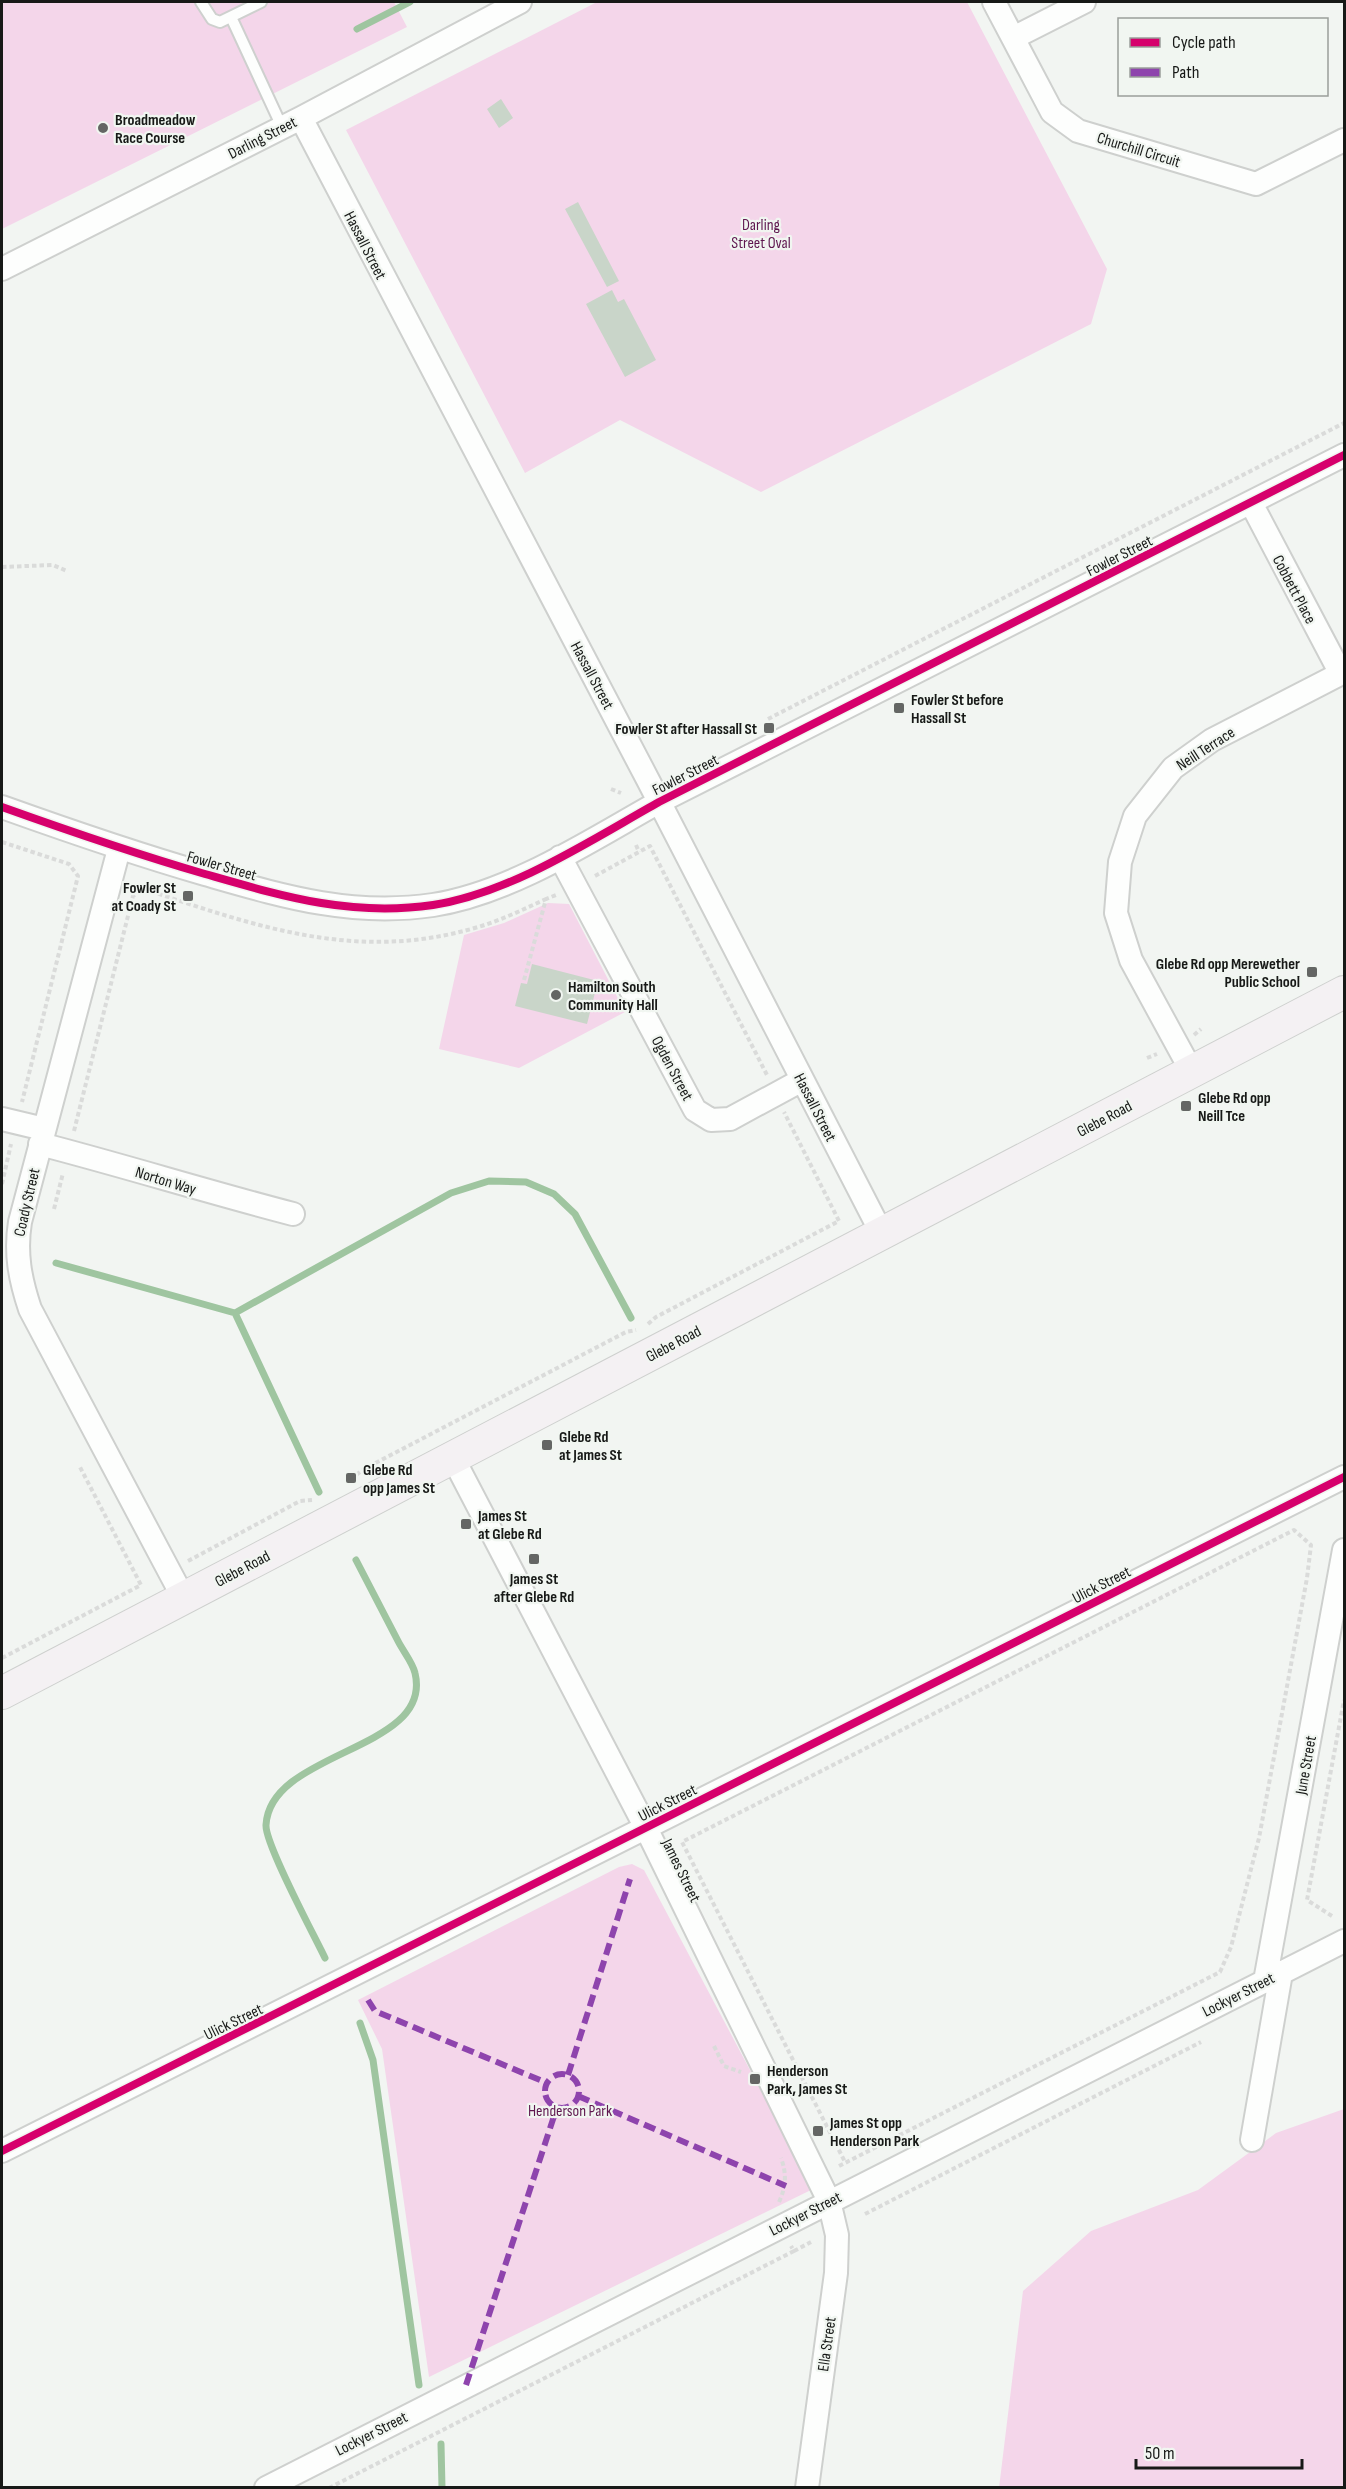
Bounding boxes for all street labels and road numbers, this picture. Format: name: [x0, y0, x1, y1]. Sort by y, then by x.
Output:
street label: Darling Street: [225, 113, 300, 164]
street label: Churchill Circuit: [1094, 129, 1183, 172]
street label: Hassall Street: [339, 208, 390, 283]
street label: Fowler Street: [1083, 532, 1156, 581]
street label: Cobbett Place: [1268, 552, 1320, 627]
street label: Hassall Street: [566, 639, 617, 713]
street label: Neill Terrace: [1173, 723, 1239, 775]
street label: Fowler Street: [649, 751, 722, 800]
street label: Fowler Street: [185, 847, 259, 885]
street label: Ogden Street: [647, 1033, 697, 1104]
street label: Hassall Street: [789, 1070, 840, 1145]
street label: Glebe Road: [1074, 1097, 1136, 1142]
street label: Norton Way: [133, 1163, 198, 1200]
street label: Coady Street: [10, 1166, 45, 1238]
street label: Glebe Road: [643, 1322, 705, 1367]
street label: Glebe Road: [212, 1547, 274, 1592]
street label: Ulick Street: [1069, 1563, 1134, 1608]
street label: June Street: [1292, 1734, 1321, 1797]
street label: Ulick Street: [635, 1781, 700, 1826]
street label: James Street: [657, 1835, 704, 1906]
street label: Lockyer Street: [1199, 1969, 1278, 2022]
street label: Ulick Street: [201, 2000, 266, 2045]
street label: Lockyer Street: [766, 2188, 845, 2241]
street label: Ella Street: [814, 2316, 841, 2373]
street label: Lockyer Street: [332, 2408, 411, 2461]

